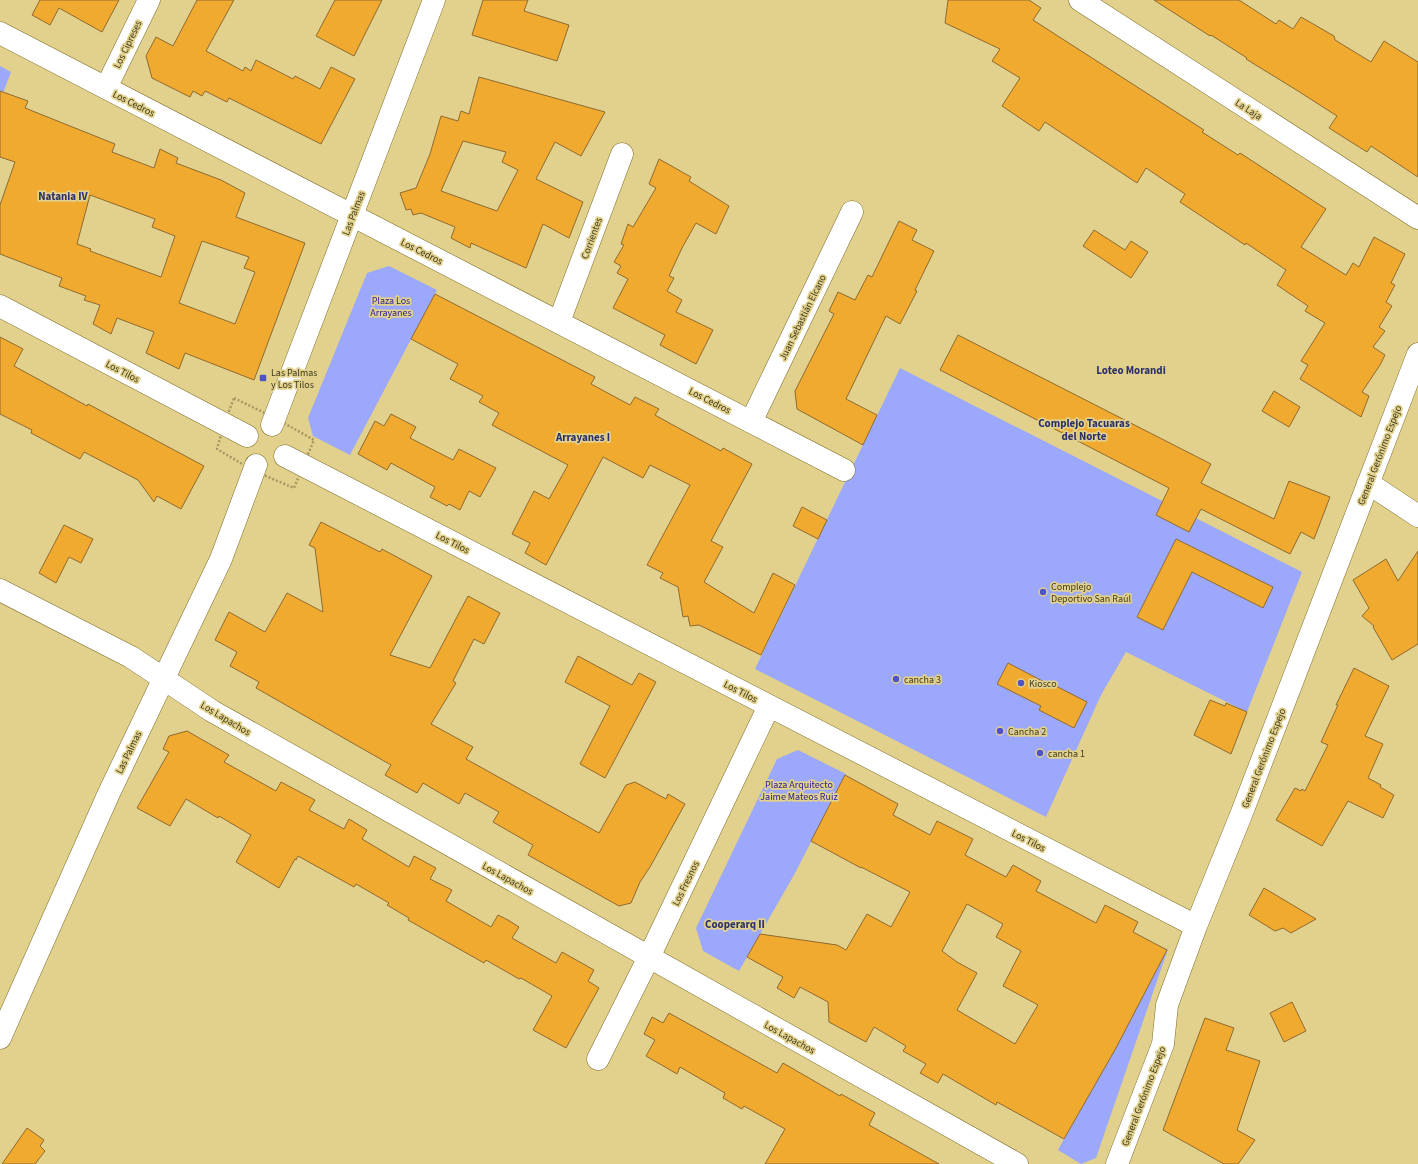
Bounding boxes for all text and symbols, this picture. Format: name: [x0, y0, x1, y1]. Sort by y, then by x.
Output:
street label: Los Cipreses: [110, 18, 146, 71]
street label: Los Cedros: [110, 87, 157, 120]
street label: La Laja: [1232, 96, 1265, 124]
district label: Natania IV: [38, 189, 89, 204]
street label: Las Palmas: [339, 189, 369, 238]
street label: Corrientes: [578, 216, 606, 261]
street label: Los Cedros: [398, 235, 445, 268]
street label: Juan Sebastián Elcano: [776, 272, 830, 363]
park label: Plaza Los Arrayanes: [370, 294, 412, 320]
street label: Los Tilos: [103, 357, 142, 387]
district label: Loteo Morandi: [1096, 363, 1166, 378]
place label: Las Palmas y Los Tilos: [271, 366, 317, 392]
marker: Las Palmas y Los Tilos: [258, 373, 268, 383]
street label: Los Cedros: [686, 384, 733, 417]
street label: General Gerónimo Espejo: [1354, 403, 1405, 507]
district label: Complejo Tacuaras del Norte: [1038, 416, 1130, 444]
district label: Arrayanes I: [555, 430, 610, 445]
street label: Los Tilos: [433, 528, 472, 557]
place label: Complejo Deportivo San Raúl: [1051, 580, 1131, 606]
marker: Complejo Deportivo San Raúl: [1038, 587, 1048, 597]
place label: cancha 3: [904, 673, 941, 687]
marker: cancha 3: [891, 674, 901, 684]
street label: Los Tilos: [721, 677, 760, 706]
place label: Kiosco: [1029, 677, 1057, 691]
marker: Kiosco: [1016, 678, 1026, 688]
street label: Los Lapachos: [198, 698, 253, 739]
street label: General Gerónimo Espejo: [1238, 706, 1289, 810]
place label: Cancha 2: [1008, 725, 1046, 739]
marker: Cancha 2: [995, 726, 1005, 736]
street label: Las Palmas: [112, 729, 145, 776]
place label: cancha 1: [1048, 747, 1085, 761]
marker: cancha 1: [1035, 748, 1045, 758]
park label: Plaza Arquitecto Jaime Mateos Ruiz: [760, 778, 838, 804]
street label: Los Tilos: [1009, 826, 1048, 855]
street label: Los Lapachos: [480, 859, 536, 899]
street label: Los Fresnos: [669, 859, 703, 908]
district label: Cooperarq II: [705, 917, 765, 932]
street label: Los Lapachos: [762, 1018, 818, 1058]
street label: General Gerónimo Espejo: [1118, 1044, 1169, 1148]

